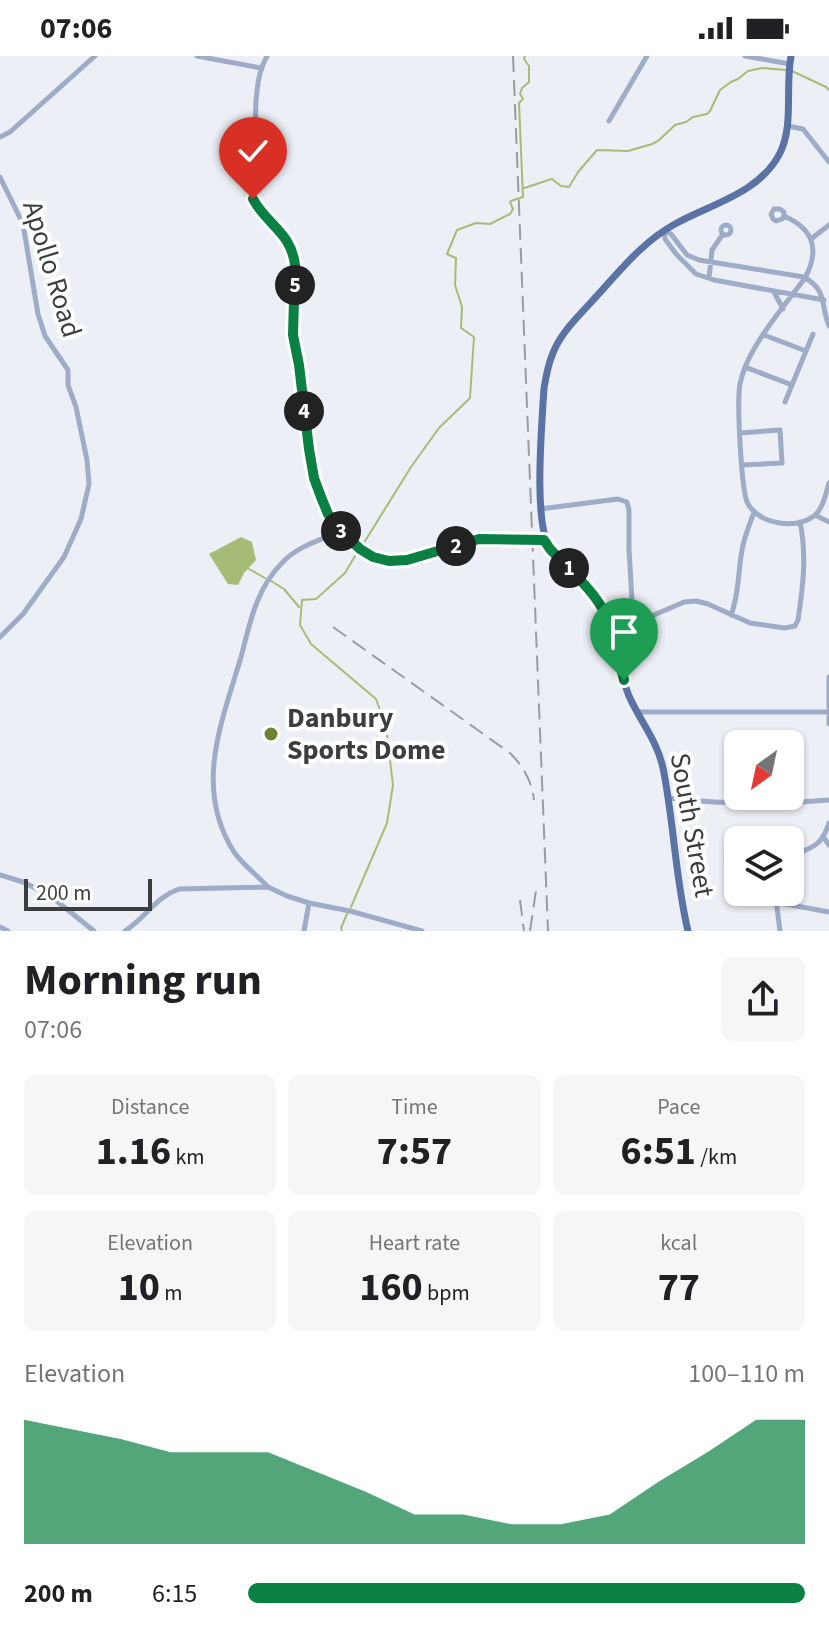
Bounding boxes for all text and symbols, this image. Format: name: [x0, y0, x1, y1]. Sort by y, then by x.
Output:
text: 07:06: [40, 7, 112, 50]
pin: [219, 117, 287, 199]
icon: check: [231, 129, 275, 173]
street label: Apollo Road: [12, 196, 92, 342]
pin: 5: [275, 265, 315, 305]
text: 5: [289, 269, 301, 301]
pin: 4: [284, 391, 324, 431]
text: 4: [298, 395, 310, 427]
pin: 3: [321, 511, 361, 551]
text: 3: [335, 515, 347, 547]
pin: 2: [436, 526, 476, 566]
text: 2: [450, 530, 462, 562]
pin: 1: [549, 548, 589, 588]
text: 1: [563, 552, 575, 584]
pin: [590, 598, 658, 680]
icon: arrive: [602, 610, 646, 654]
place label: Danbury Sports Dome: [287, 698, 446, 770]
marker: Danbury Sports Dome: [262, 725, 280, 743]
north arrow: [724, 730, 804, 810]
map controls: [724, 730, 804, 906]
street label: South Street: [660, 750, 724, 901]
button: layers: [724, 826, 804, 906]
scale bar: [24, 875, 152, 911]
text: 200 m: [36, 877, 91, 909]
text: Morning run: [24, 949, 262, 1012]
button: share: [721, 957, 805, 1041]
text: 07:06: [24, 1011, 82, 1048]
text: Distance: [111, 1091, 189, 1123]
text: Time: [391, 1091, 438, 1123]
text: Pace: [657, 1091, 700, 1123]
text: 1.16: [96, 1123, 171, 1180]
text: 7:57: [377, 1123, 452, 1180]
text: 6:51: [621, 1123, 696, 1180]
text: km: [171, 1141, 205, 1173]
text: /km: [696, 1141, 737, 1173]
text: Elevation: [107, 1227, 193, 1259]
text: Heart rate: [369, 1227, 460, 1259]
text: kcal: [660, 1227, 697, 1259]
text: 10: [118, 1259, 160, 1316]
text: 160: [359, 1259, 423, 1316]
text: 77: [658, 1259, 700, 1316]
text: m: [160, 1277, 183, 1309]
text: bpm: [423, 1277, 470, 1309]
text: Elevation: [24, 1355, 125, 1392]
text: 100–110 m: [688, 1355, 805, 1392]
text: 200 m: [24, 1575, 93, 1612]
text: 6:15: [152, 1575, 197, 1612]

